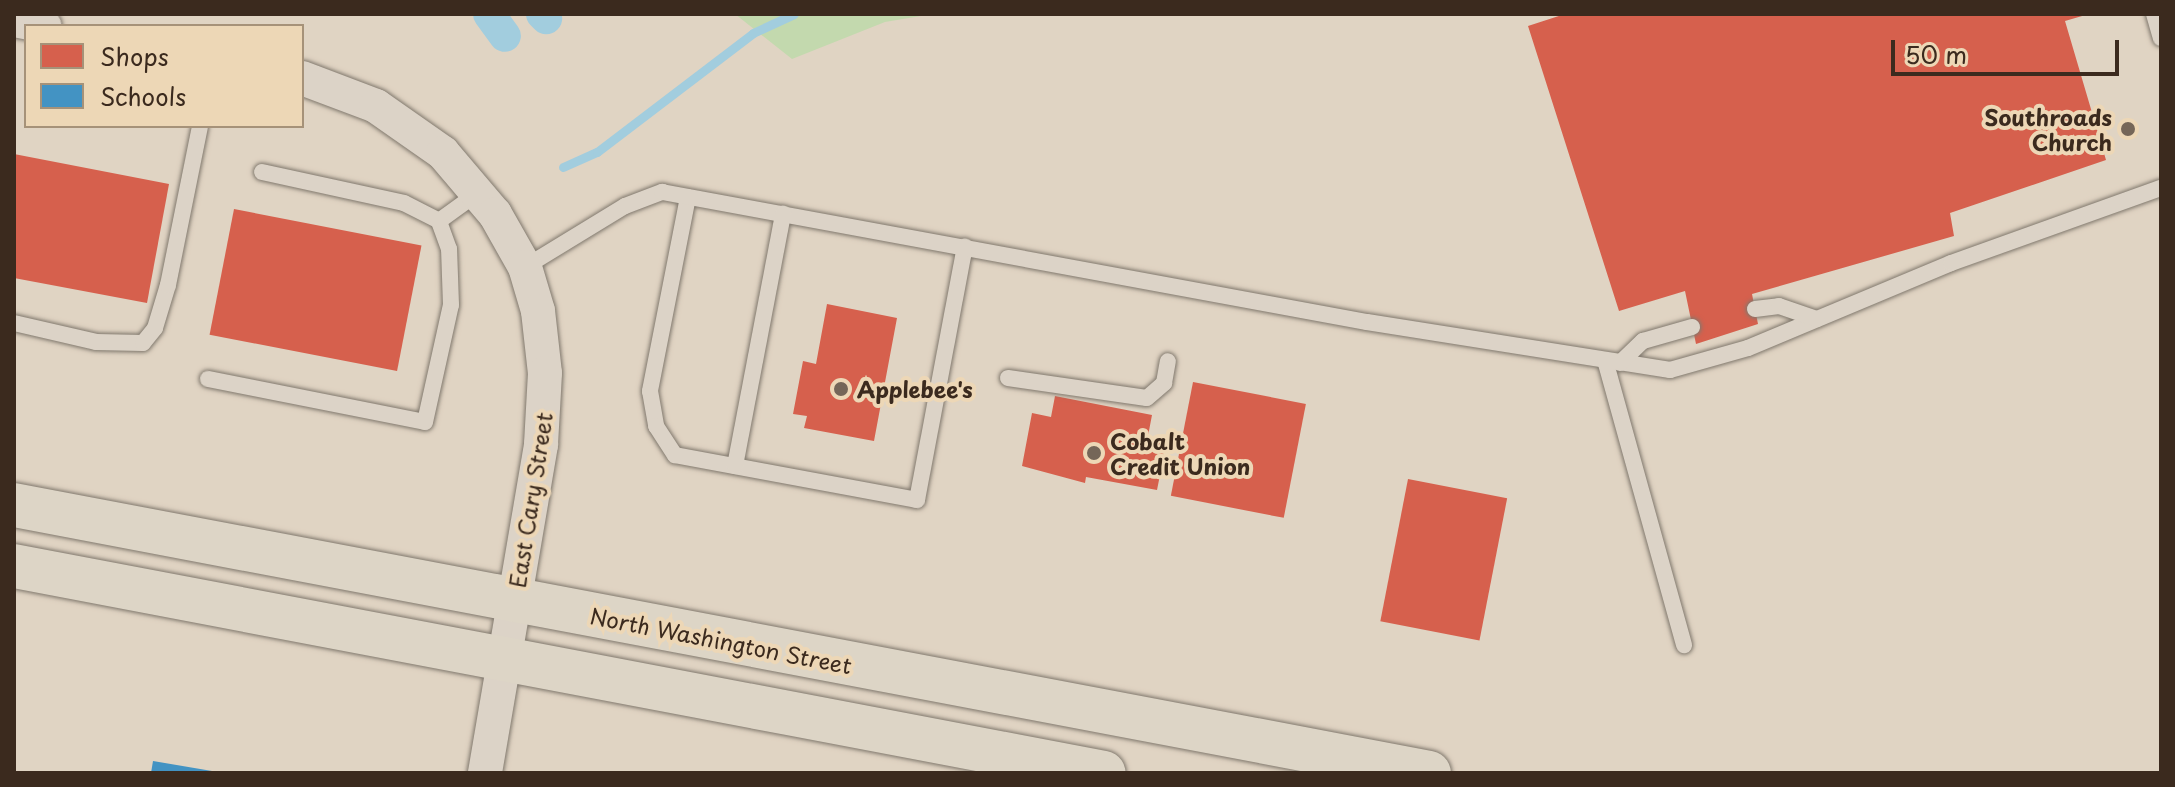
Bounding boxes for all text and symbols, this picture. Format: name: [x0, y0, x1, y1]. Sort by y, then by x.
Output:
legend: [24, 24, 304, 128]
scale bar: [1895, 24, 2123, 74]
text: 50 m: [1905, 36, 1967, 72]
text: Shops: [100, 38, 169, 74]
text: Schools: [100, 78, 186, 114]
place label: Southroads Church: [1984, 103, 2112, 154]
marker: Southroads Church: [2119, 120, 2137, 138]
place label: Applebee's: [857, 376, 973, 402]
marker: Applebee's: [832, 380, 850, 398]
street label: East Cary Street: [503, 410, 557, 590]
place label: Cobalt Credit Union: [1110, 427, 1251, 478]
marker: Cobalt Credit Union: [1085, 444, 1103, 462]
street label: North Washington Street: [589, 602, 853, 678]

